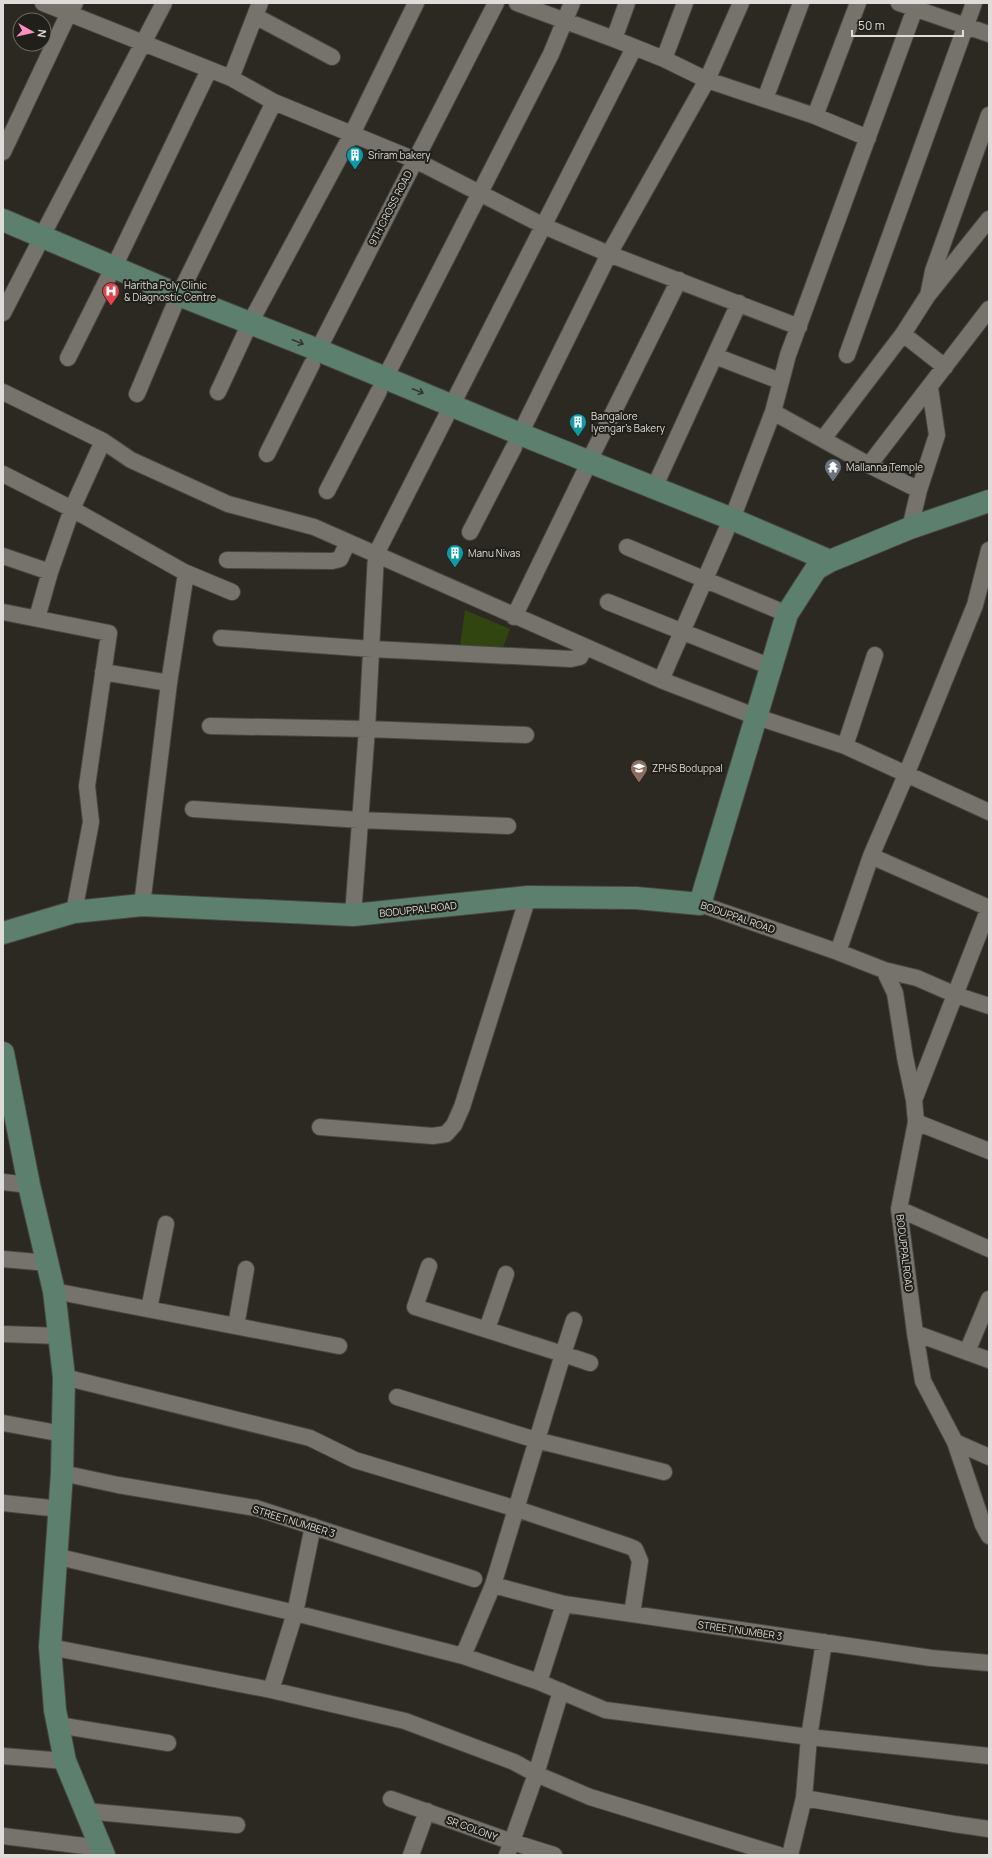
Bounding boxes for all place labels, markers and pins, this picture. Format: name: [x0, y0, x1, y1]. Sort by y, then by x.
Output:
building icon: Sriram bakery: [345, 145, 365, 170]
place label: Sriram bakery: [368, 148, 431, 162]
place label: Haritha Poly Clinic & Diagnostic Centre: [124, 278, 216, 304]
hospital icon: Haritha Poly Clinic & Diagnostic Centre: [101, 281, 121, 306]
place label: Bangalore Iyengar's Bakery: [591, 409, 666, 435]
building icon: Bangalore Iyengar's Bakery: [568, 412, 588, 437]
temple icon: Mallanna Temple: [823, 457, 843, 482]
place label: Mallanna Temple: [846, 460, 923, 474]
building icon: Manu Nivas: [445, 543, 465, 568]
place label: Manu Nivas: [468, 546, 521, 560]
school or university icon: ZPHS Boduppal: [629, 758, 649, 783]
place label: ZPHS Boduppal: [652, 761, 723, 775]

